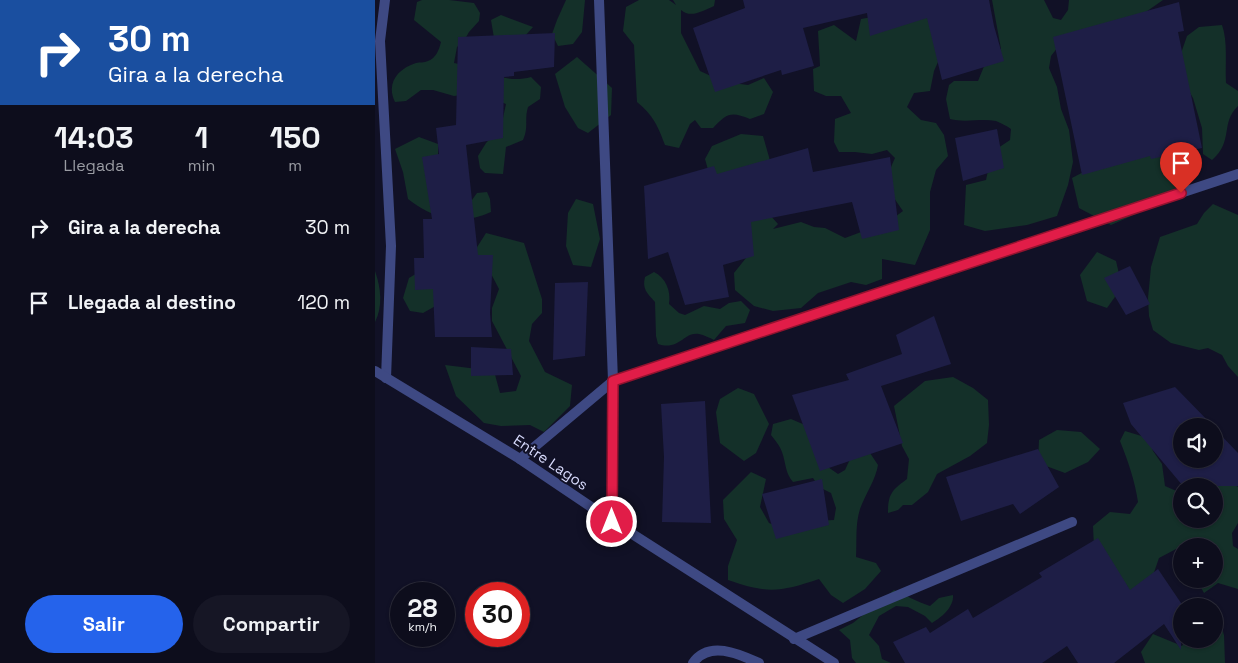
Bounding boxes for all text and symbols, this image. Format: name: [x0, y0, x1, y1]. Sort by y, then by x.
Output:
text: 30 m: [108, 17, 191, 61]
icon: right: [25, 20, 90, 85]
text: Gira a la derecha: [108, 60, 284, 88]
text: 14:03: [54, 118, 134, 157]
text: 1: [195, 118, 208, 157]
text: 150: [270, 118, 321, 157]
pin: [1160, 142, 1202, 193]
icon: arrive: [1167, 149, 1195, 177]
text: Llegada: [63, 155, 124, 176]
text: min: [188, 155, 215, 176]
text: m: [288, 155, 302, 176]
icon: right: [25, 214, 53, 242]
text: Gira a la derecha: [68, 215, 220, 240]
text: 30 m: [305, 215, 350, 240]
icon: arrive: [25, 289, 53, 317]
text: Llegada al destino: [68, 290, 236, 315]
text: 120 m: [297, 290, 350, 315]
map controls: [1173, 418, 1223, 648]
button: sound: [1173, 418, 1223, 468]
street label: Entre Lagos: [510, 430, 592, 494]
button: search: [1173, 478, 1223, 528]
position arrow: [585, 495, 637, 547]
button: +: [1173, 538, 1223, 588]
speed limit sign: 30: [465, 582, 530, 647]
text: 28: [408, 592, 437, 624]
button: Salir: [25, 595, 183, 653]
button: Compartir: [193, 595, 350, 653]
button: −: [1173, 598, 1223, 648]
text: km/h: [408, 619, 437, 635]

